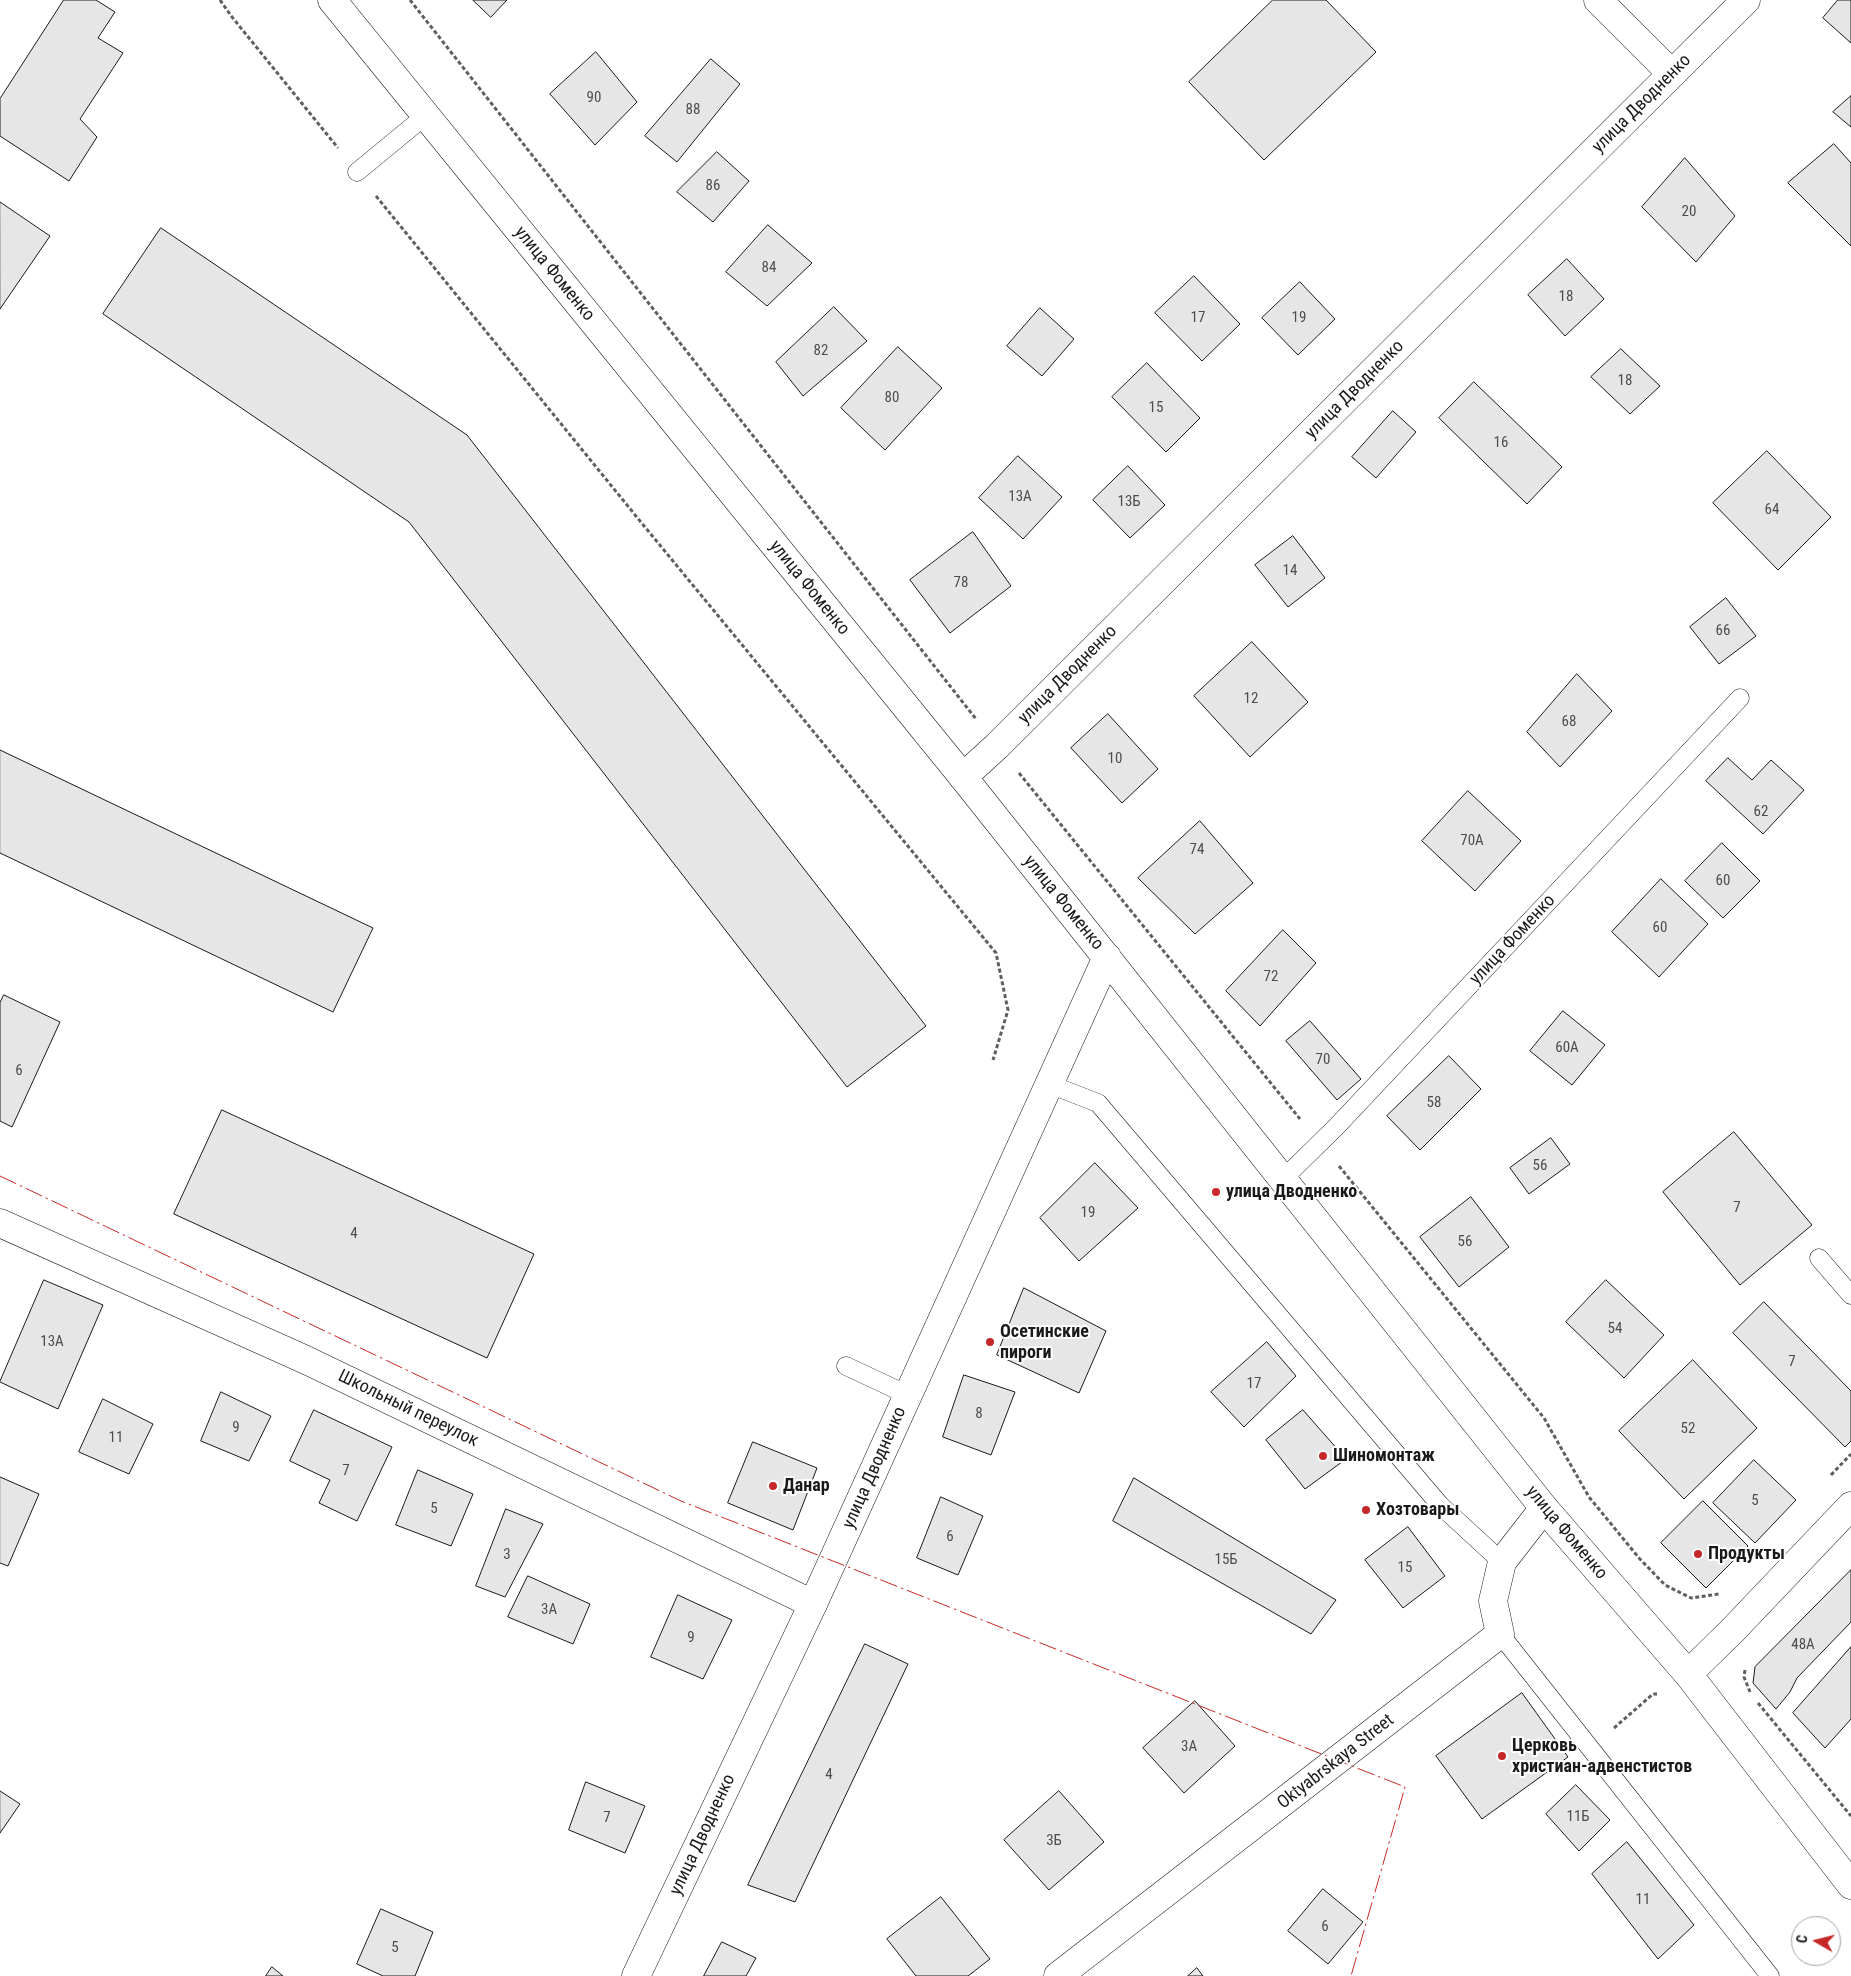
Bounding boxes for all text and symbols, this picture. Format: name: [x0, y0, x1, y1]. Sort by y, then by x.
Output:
street label: улица Дводненко: [1588, 50, 1696, 158]
house number: 90: [587, 89, 601, 107]
house number: 88: [686, 101, 700, 119]
house number: 86: [706, 177, 720, 195]
house number: 20: [1682, 203, 1696, 221]
street label: улица Фоменко: [509, 222, 599, 326]
house number: 84: [762, 259, 776, 277]
house number: 18: [1559, 288, 1573, 306]
house number: 17: [1191, 309, 1205, 327]
house number: 19: [1292, 309, 1306, 327]
street label: улица Дводненко: [1301, 336, 1409, 444]
house number: 82: [814, 342, 828, 360]
house number: 18: [1618, 372, 1632, 390]
house number: 80: [885, 389, 899, 407]
house number: 15: [1149, 399, 1163, 417]
house number: 16: [1494, 434, 1508, 452]
house number: 13А: [1008, 488, 1032, 506]
house number: 13Б: [1117, 493, 1141, 511]
house number: 64: [1765, 501, 1779, 519]
street label: улица Фоменко: [764, 536, 854, 640]
house number: 14: [1283, 562, 1297, 580]
house number: 78: [954, 574, 968, 592]
street label: улица Дводненко: [1014, 621, 1122, 729]
house number: 66: [1716, 622, 1730, 640]
house number: 12: [1244, 690, 1258, 708]
house number: 68: [1562, 713, 1576, 731]
house number: 10: [1108, 750, 1122, 768]
house number: 62: [1754, 803, 1768, 821]
house number: 70А: [1460, 832, 1484, 850]
house number: 74: [1190, 841, 1204, 859]
street label: улица Фоменко: [1018, 851, 1108, 955]
house number: 60: [1716, 872, 1730, 890]
street label: улица Фоменко: [1466, 890, 1560, 990]
house number: 60: [1653, 919, 1667, 937]
house number: 72: [1264, 968, 1278, 986]
house number: 60А: [1555, 1039, 1579, 1057]
house number: 70: [1316, 1051, 1330, 1069]
house number: 6: [15, 1062, 23, 1080]
house number: 58: [1427, 1094, 1441, 1112]
house number: 56: [1533, 1157, 1547, 1175]
place label: улица Дводненко: [1226, 1181, 1357, 1203]
marker: улица Дводненко: [1210, 1186, 1222, 1198]
house number: 7: [1733, 1199, 1741, 1217]
house number: 19: [1081, 1204, 1095, 1222]
house number: 4: [350, 1225, 358, 1243]
house number: 56: [1458, 1233, 1472, 1251]
house number: 54: [1608, 1320, 1622, 1338]
place label: Осетинские пироги: [1000, 1321, 1089, 1364]
house number: 13А: [40, 1333, 64, 1351]
marker: Осетинские пироги: [984, 1336, 996, 1348]
house number: 7: [1788, 1353, 1796, 1371]
street label: Школьный переулок: [334, 1366, 482, 1452]
house number: 17: [1247, 1375, 1261, 1393]
street label: улица Дводненко: [839, 1404, 911, 1532]
house number: 8: [975, 1405, 983, 1423]
house number: 9: [232, 1419, 240, 1437]
house number: 52: [1681, 1420, 1695, 1438]
house number: 11: [109, 1429, 123, 1447]
place label: Шиномонтаж: [1333, 1445, 1435, 1467]
marker: Шиномонтаж: [1317, 1450, 1329, 1462]
house number: 7: [342, 1462, 350, 1480]
place label: Данар: [783, 1475, 830, 1497]
marker: Данар: [767, 1480, 779, 1492]
street label: улица Фоменко: [1521, 1482, 1611, 1584]
house number: 5: [1751, 1492, 1759, 1510]
place label: Хозтовары: [1376, 1499, 1459, 1521]
house number: 5: [430, 1500, 438, 1518]
marker: Хозтовары: [1360, 1504, 1372, 1516]
house number: 6: [946, 1528, 954, 1546]
place label: Продукты: [1708, 1543, 1785, 1565]
house number: 3: [503, 1546, 511, 1564]
marker: Продукты: [1692, 1548, 1704, 1560]
house number: 15Б: [1214, 1551, 1238, 1569]
house number: 15: [1398, 1559, 1412, 1577]
house number: 3А: [541, 1601, 557, 1619]
house number: 9: [687, 1629, 695, 1647]
house number: 48А: [1791, 1636, 1815, 1654]
street label: Oktyabrskaya Street: [1274, 1710, 1398, 1814]
place label: Церковь христиан-адвенстистов: [1512, 1735, 1692, 1778]
house number: 3А: [1181, 1738, 1197, 1756]
marker: Церковь христиан-адвенстистов: [1496, 1750, 1508, 1762]
house number: 4: [825, 1766, 833, 1784]
street label: улица Дводненко: [666, 1771, 740, 1899]
house number: 11Б: [1566, 1808, 1590, 1826]
house number: 7: [603, 1809, 611, 1827]
house number: 3Б: [1046, 1832, 1062, 1850]
house number: 11: [1636, 1891, 1650, 1909]
north arrow: [1791, 1916, 1841, 1966]
house number: 6: [1321, 1918, 1329, 1936]
text: С: [1794, 1934, 1811, 1944]
house number: 5: [391, 1939, 399, 1957]

